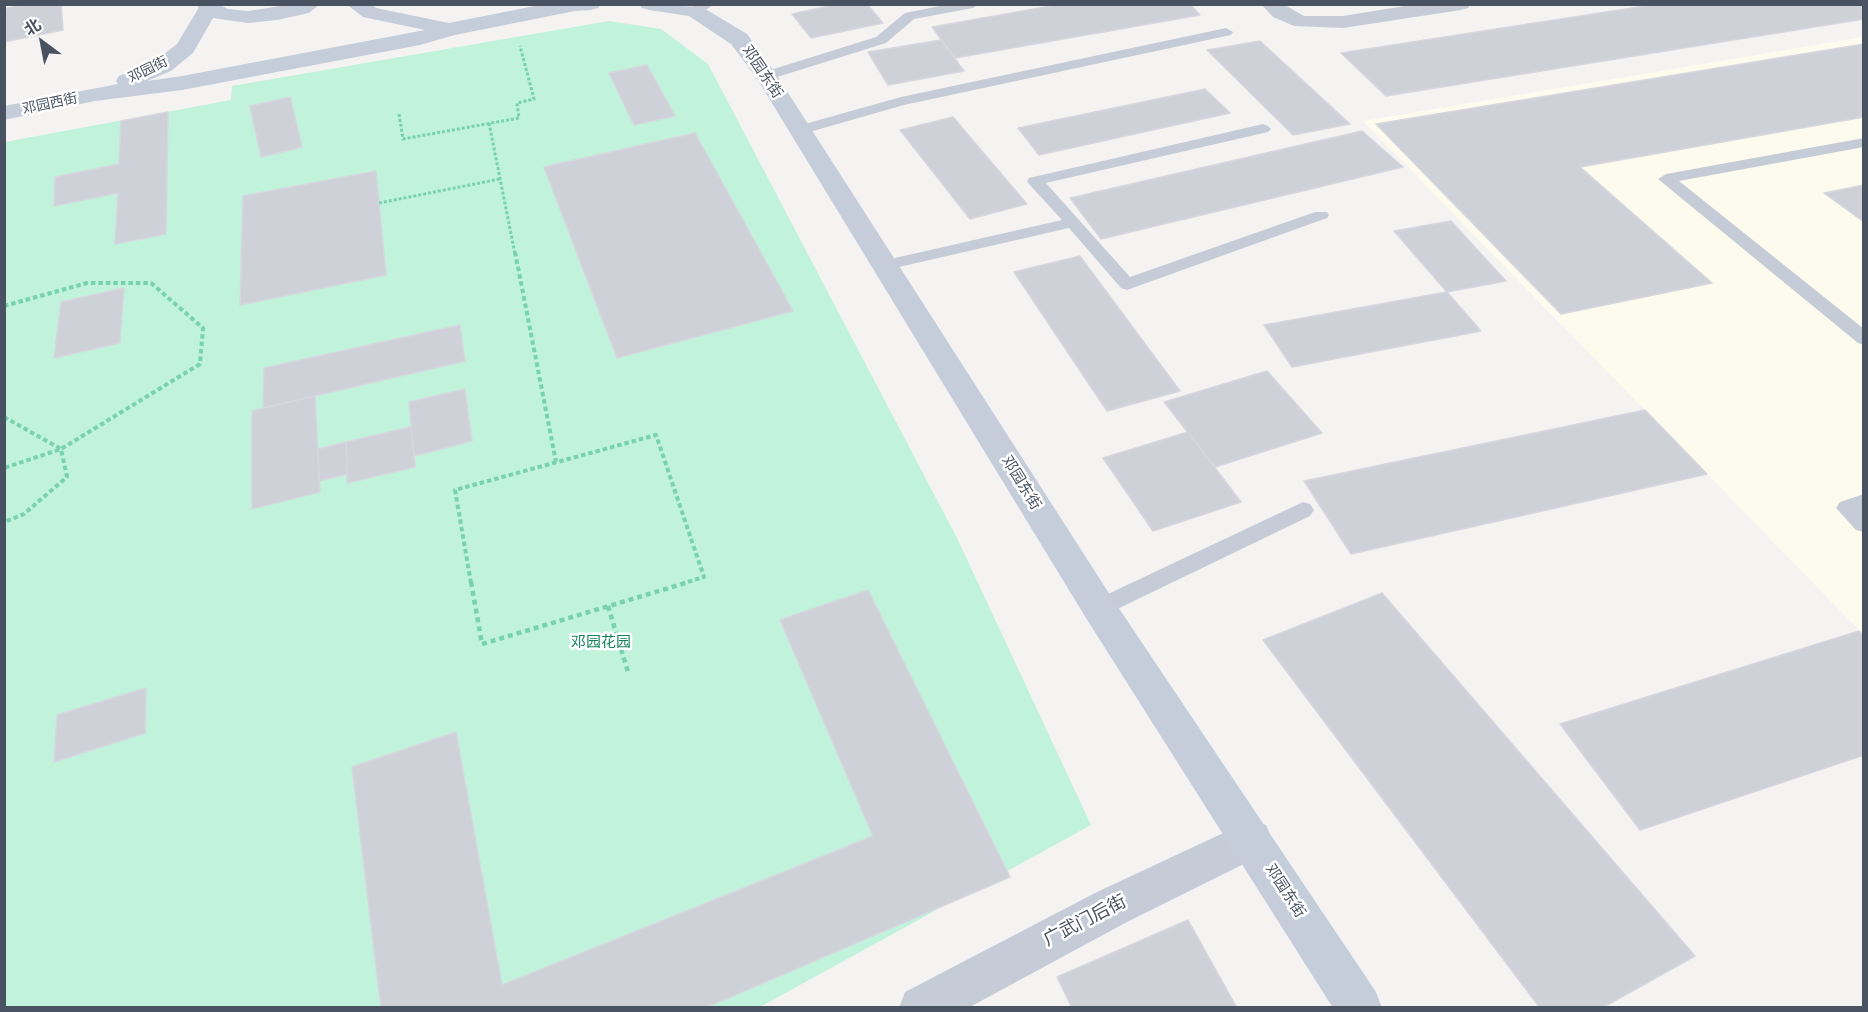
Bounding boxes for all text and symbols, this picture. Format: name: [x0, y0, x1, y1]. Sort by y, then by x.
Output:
north arrow: [12, 12, 72, 72]
text: 北: [20, 14, 45, 39]
street label: 邓园东街: [738, 42, 786, 102]
street label: 邓园街: [125, 53, 171, 87]
street label: 邓园西街: [21, 90, 79, 118]
street label: 邓园东街: [997, 453, 1045, 513]
park label: 邓园花园: [571, 634, 631, 652]
street label: 邓园东街: [1261, 861, 1309, 921]
street label: 广武门后街: [1040, 891, 1130, 951]

